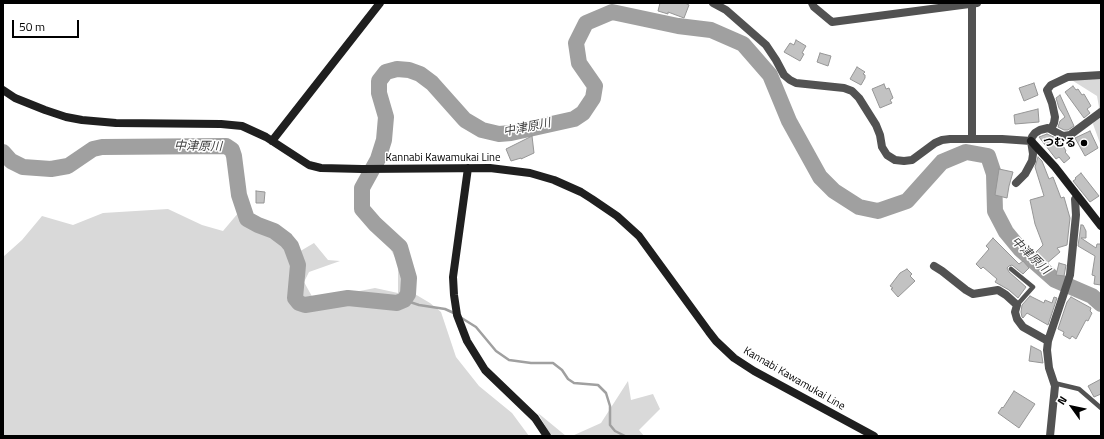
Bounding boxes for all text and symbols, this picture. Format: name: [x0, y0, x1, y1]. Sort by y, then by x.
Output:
scale bar: [14, 12, 81, 38]
text: 50 m: [19, 17, 45, 36]
water label: 中津原川: [502, 116, 552, 140]
place label: つむる: [1043, 136, 1076, 150]
marker: つむる: [1079, 138, 1089, 148]
water label: 中津原川: [174, 139, 222, 155]
street label: Kannabi Kawamukai Line: [385, 151, 501, 165]
water label: 中津原川: [1008, 234, 1052, 278]
street label: Kannabi Kawamukai Line: [741, 345, 847, 413]
north arrow: [1052, 387, 1092, 427]
text: N: [1053, 393, 1071, 408]

